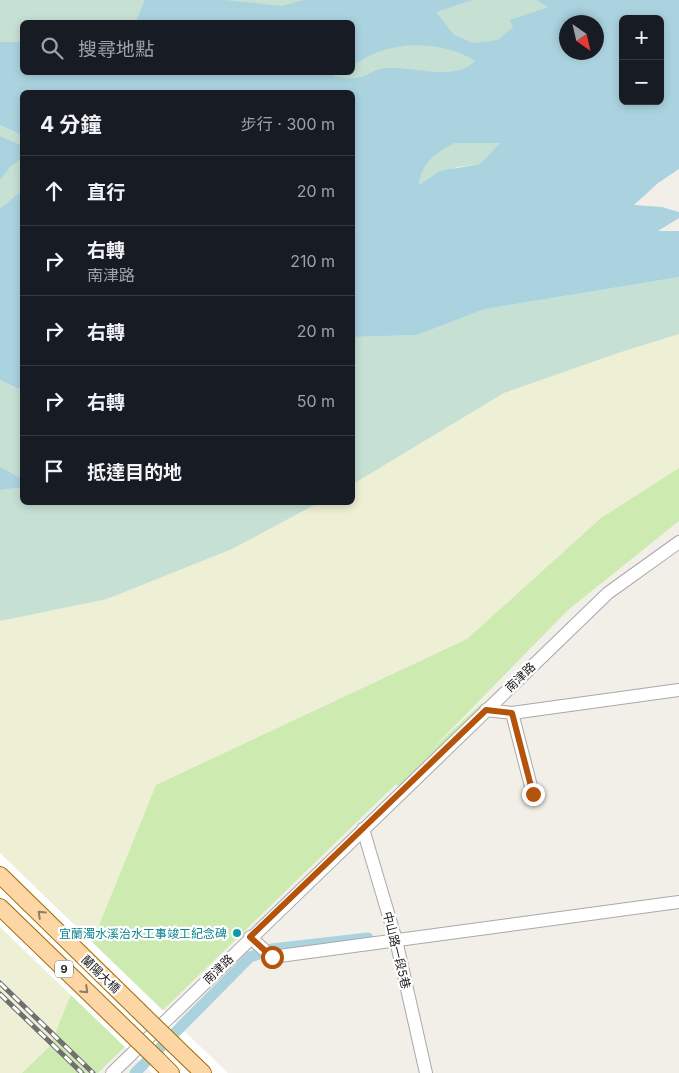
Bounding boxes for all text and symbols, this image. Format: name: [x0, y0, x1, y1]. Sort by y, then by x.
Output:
north arrow: [559, 15, 604, 60]
map controls: [619, 15, 664, 105]
button: +: [619, 15, 664, 60]
search box: [20, 20, 355, 75]
icon: search: [38, 34, 66, 62]
text: 搜尋地點: [78, 38, 154, 61]
button: −: [619, 60, 664, 105]
text: 4 分鐘: [40, 112, 101, 137]
text: 步行 · 300 m: [241, 114, 335, 134]
icon: ahead: [40, 177, 68, 205]
text: 直行: [87, 181, 125, 204]
text: 20 m: [297, 181, 335, 201]
text: 右轉: [87, 239, 125, 262]
icon: right: [40, 247, 68, 275]
text: 210 m: [290, 251, 335, 271]
text: 南津路: [87, 265, 135, 285]
icon: right: [40, 317, 68, 345]
text: 右轉: [87, 321, 125, 344]
text: 20 m: [297, 321, 335, 341]
icon: right: [40, 387, 68, 415]
text: 右轉: [87, 391, 125, 414]
text: 50 m: [297, 391, 335, 411]
icon: arrive: [40, 457, 68, 485]
text: 抵達目的地: [87, 461, 182, 484]
street label: 南津路: [502, 659, 538, 695]
route end: [522, 783, 545, 806]
street label: 中山路一段5巷: [380, 910, 414, 990]
one-way arrow: [37, 911, 46, 920]
place label: 宜蘭濁水溪治水工事竣工紀念碑: [59, 926, 227, 941]
marker: 宜蘭濁水溪治水工事竣工紀念碑: [231, 927, 243, 939]
route start: [261, 946, 284, 969]
street label: 南津路: [200, 951, 236, 987]
street label: 蘭陽大橋: [79, 952, 123, 996]
road number: 9: [55, 961, 73, 978]
one-way arrow: [80, 984, 89, 993]

